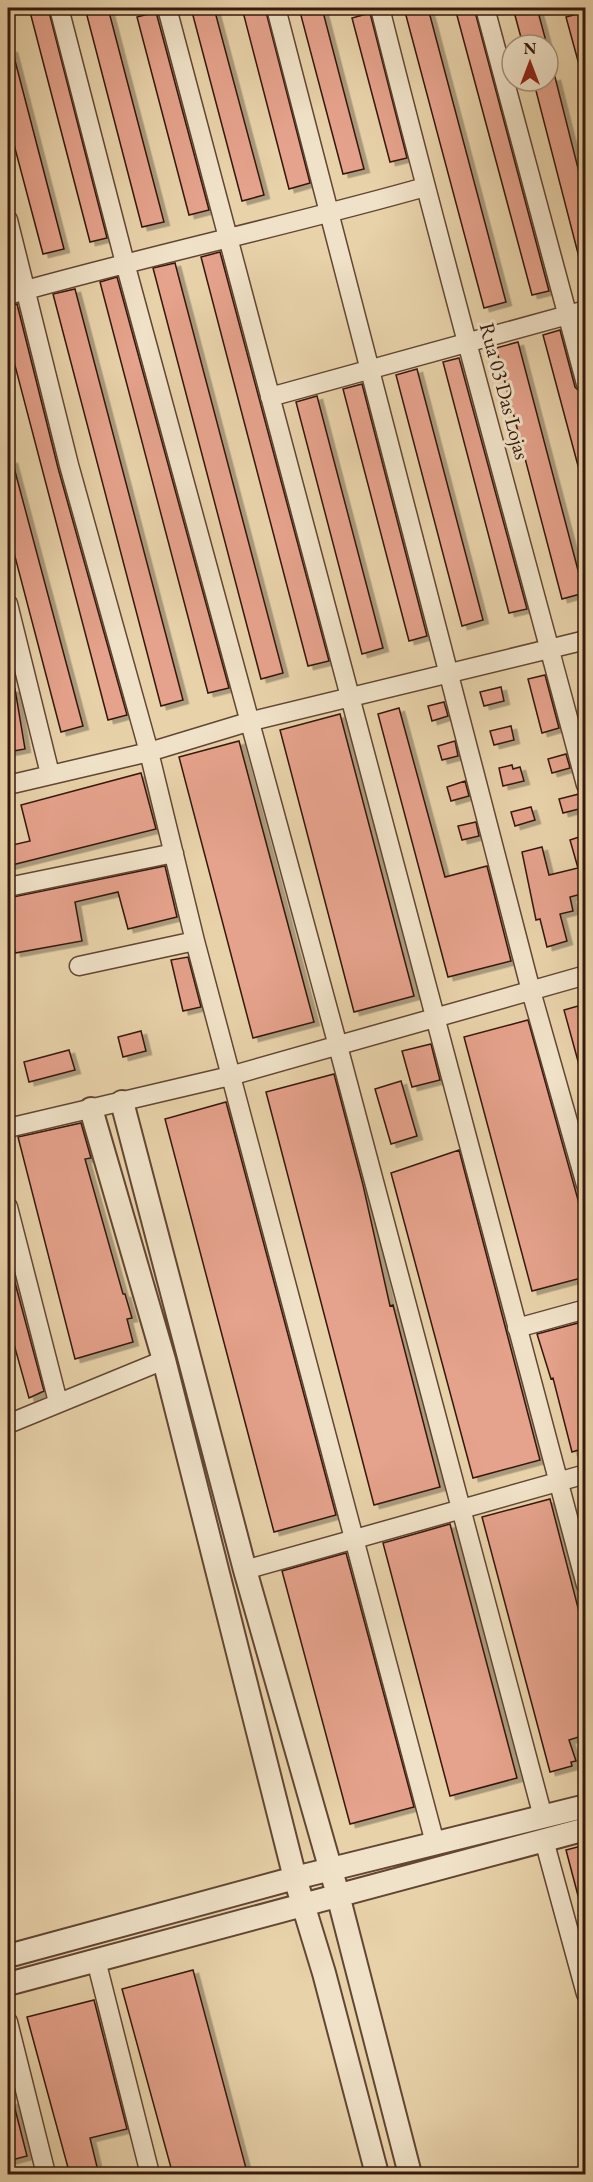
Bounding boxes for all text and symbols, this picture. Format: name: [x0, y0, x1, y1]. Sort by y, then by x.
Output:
north arrow: [500, 33, 560, 93]
text: N: [524, 38, 537, 59]
street label: Rua 03 Das Lojas: [474, 320, 536, 463]

